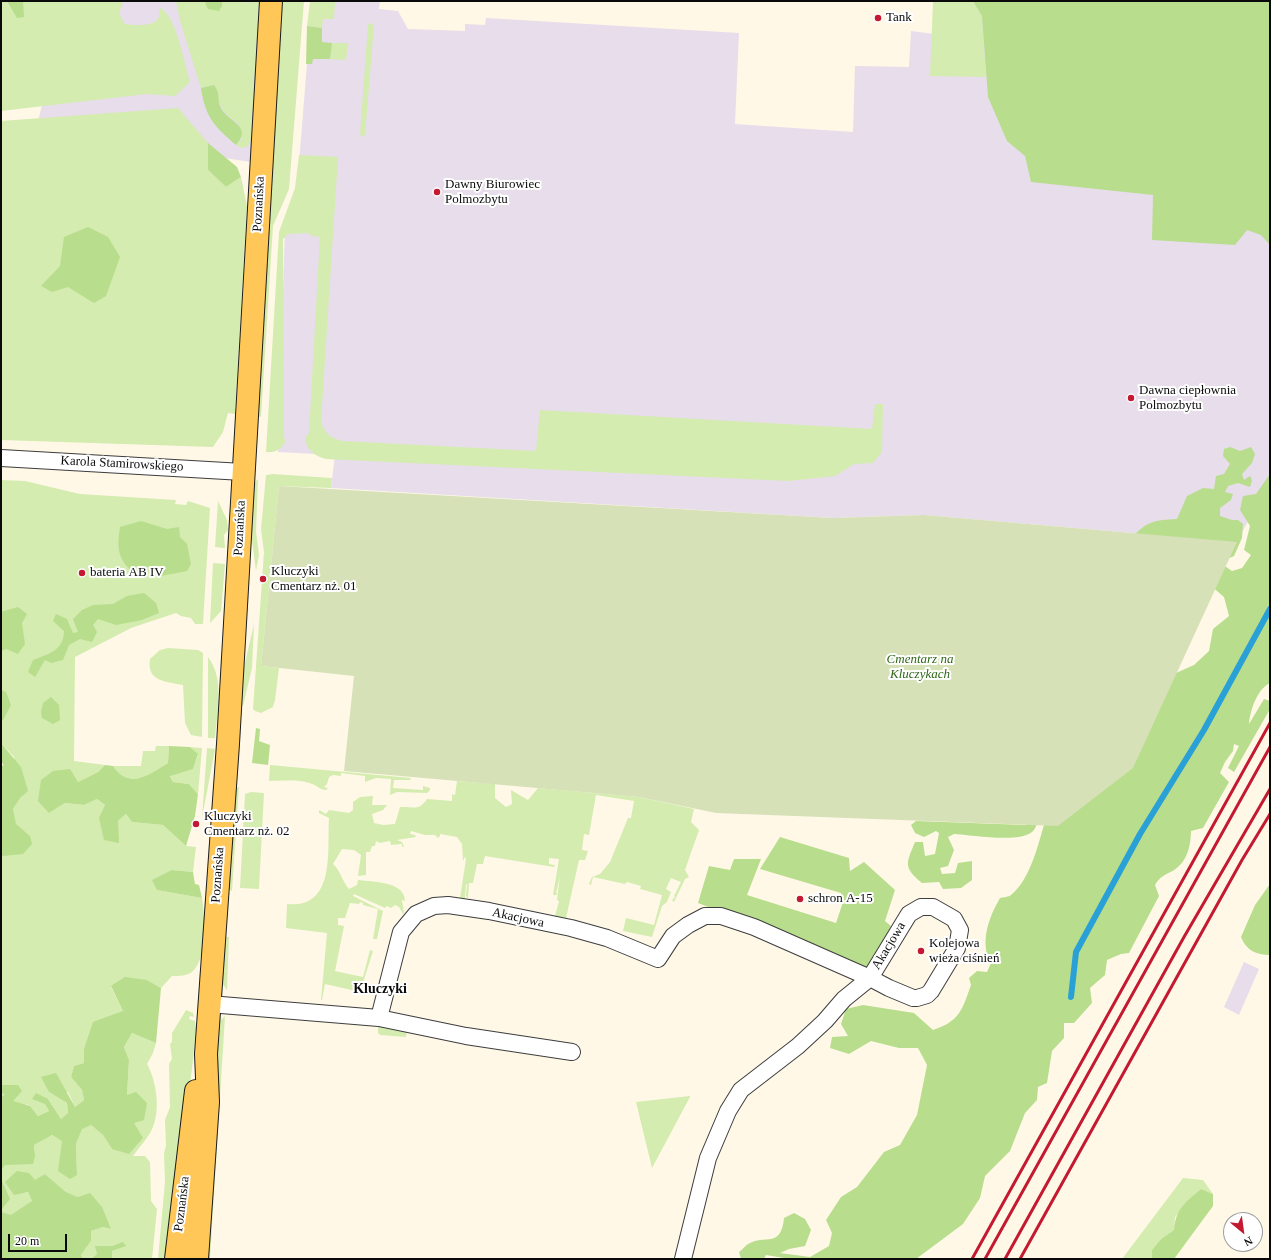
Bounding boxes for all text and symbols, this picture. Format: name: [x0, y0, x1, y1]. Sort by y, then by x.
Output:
place label: Tank: [886, 10, 912, 26]
marker: Tank: [873, 13, 883, 23]
street label: Poznańska: [250, 176, 268, 232]
place label: Dawny Biurowiec Polmozbytu: [445, 177, 540, 208]
marker: Dawny Biurowiec Polmozbytu: [432, 187, 442, 197]
place label: Dawna ciepłownia Polmozbytu: [1139, 383, 1236, 414]
marker: Dawna ciepłownia Polmozbytu: [1126, 393, 1136, 403]
street label: Karola Stamirowskiego: [60, 453, 184, 475]
street label: Poznańska: [231, 500, 249, 556]
place label: Kluczyki Cmentarz nż. 01: [271, 564, 357, 595]
place label: bateria AB IV: [90, 565, 164, 581]
marker: bateria AB IV: [77, 568, 87, 578]
marker: Kluczyki Cmentarz nż. 01: [258, 574, 268, 584]
park label: Cmentarz na Kluczykach: [887, 652, 953, 683]
place label: Kluczyki Cmentarz nż. 02: [204, 809, 290, 840]
marker: Kluczyki Cmentarz nż. 02: [191, 819, 201, 829]
street label: Poznańska: [208, 847, 228, 903]
place label: schron A-15: [808, 891, 873, 907]
marker: schron A-15: [795, 894, 805, 904]
street label: Akacjowa: [491, 905, 545, 931]
street label: Akacjowa: [869, 919, 909, 973]
place label: Kolejowa wieża ciśnień: [929, 936, 999, 967]
marker: Kolejowa wieża ciśnień: [916, 946, 926, 956]
district label: Kluczyki: [353, 981, 407, 997]
street label: Poznańska: [171, 1175, 193, 1233]
north arrow: [1223, 1212, 1263, 1252]
scale bar: [10, 1226, 69, 1252]
text: 20 m: [15, 1234, 39, 1248]
text: N: [1242, 1234, 1255, 1249]

